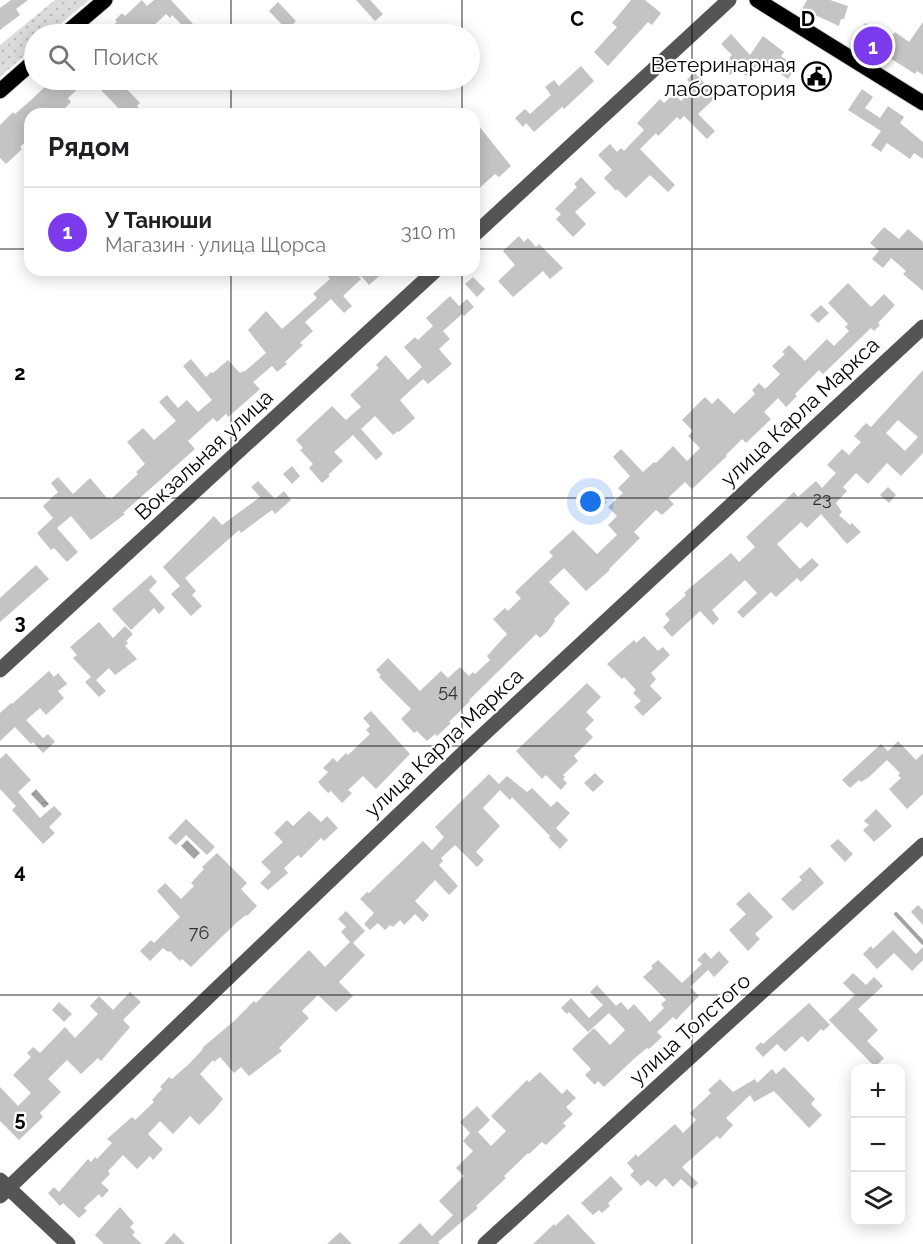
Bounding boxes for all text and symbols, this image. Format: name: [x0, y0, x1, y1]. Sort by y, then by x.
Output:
text: C: [570, 7, 584, 31]
text: D: [801, 7, 815, 31]
search box: [24, 24, 480, 90]
pin: 1: [854, 24, 892, 68]
icon: search: [45, 41, 78, 74]
text: Поиск: [93, 44, 158, 70]
place label: Ветеринарная лаборатория: [651, 52, 796, 101]
public building icon: Ветеринарная лаборатория: [801, 61, 833, 93]
text: Рядом: [48, 132, 130, 162]
text: У Танюши: [105, 207, 212, 233]
text: 1: [63, 220, 72, 244]
text: 310 m: [401, 220, 456, 244]
text: Магазин · улица Щорса: [105, 233, 326, 257]
street label: улица Карла Маркса: [715, 332, 884, 491]
text: 2: [14, 361, 26, 385]
street label: Вокзальная улица: [130, 384, 278, 525]
your location: [576, 487, 605, 516]
house number: 23: [813, 488, 832, 509]
text: 3: [14, 610, 26, 634]
street label: улица Карла Маркса: [359, 663, 528, 822]
house number: 54: [438, 680, 458, 701]
text: 4: [14, 859, 26, 883]
house number: 76: [189, 922, 209, 943]
street label: улица Толстого: [624, 968, 755, 1089]
map controls: [851, 1064, 905, 1226]
button: +: [851, 1064, 905, 1118]
text: 5: [14, 1107, 26, 1131]
button: −: [851, 1118, 905, 1172]
button: layers: [851, 1172, 905, 1226]

